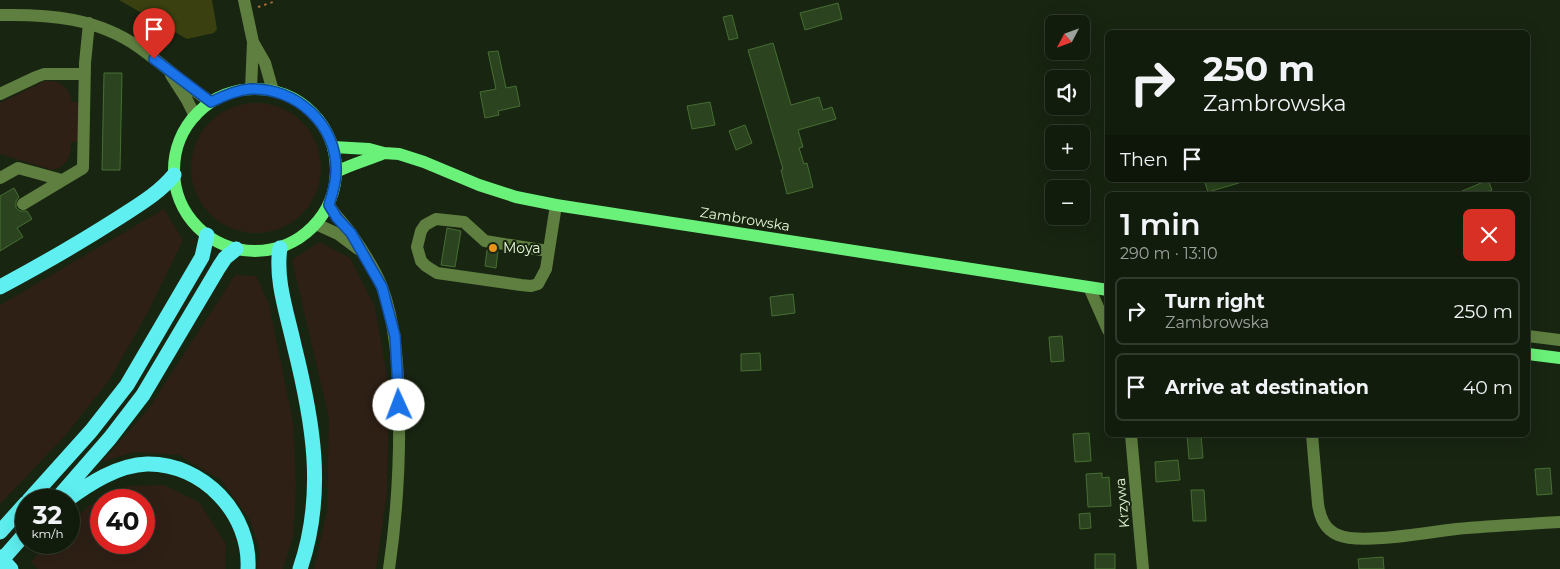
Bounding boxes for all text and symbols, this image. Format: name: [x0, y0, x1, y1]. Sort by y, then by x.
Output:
pin: [133, 8, 175, 59]
icon: arrive: [140, 15, 168, 43]
north arrow: [1045, 15, 1090, 60]
map controls: [1045, 15, 1090, 225]
text: 250 m: [1203, 47, 1315, 90]
icon: right: [1120, 50, 1185, 115]
button: sound: [1045, 70, 1090, 115]
text: Zambrowska: [1203, 90, 1346, 117]
button: +: [1045, 125, 1090, 170]
icon: arrive: [1178, 145, 1206, 173]
text: Then: [1120, 148, 1168, 171]
button: −: [1045, 180, 1090, 225]
street label: Zambrowska: [699, 203, 791, 235]
text: 1 min: [1120, 206, 1201, 243]
button: close: [1463, 209, 1515, 261]
place label: Moya: [503, 239, 541, 257]
marker: Moya: [487, 242, 499, 254]
text: 290 m · 13:10: [1120, 244, 1218, 263]
text: Turn right: [1165, 290, 1265, 313]
icon: right: [1122, 297, 1150, 325]
text: 250 m: [1454, 300, 1513, 323]
text: Zambrowska: [1165, 313, 1269, 332]
icon: arrive: [1122, 373, 1150, 401]
text: Arrive at destination: [1165, 376, 1369, 399]
text: 40 m: [1463, 376, 1513, 399]
position arrow: [372, 378, 424, 430]
street label: Krzywa: [1111, 477, 1133, 529]
speed limit sign: 40: [90, 489, 155, 554]
text: 32: [33, 500, 62, 530]
text: km/h: [31, 526, 64, 541]

